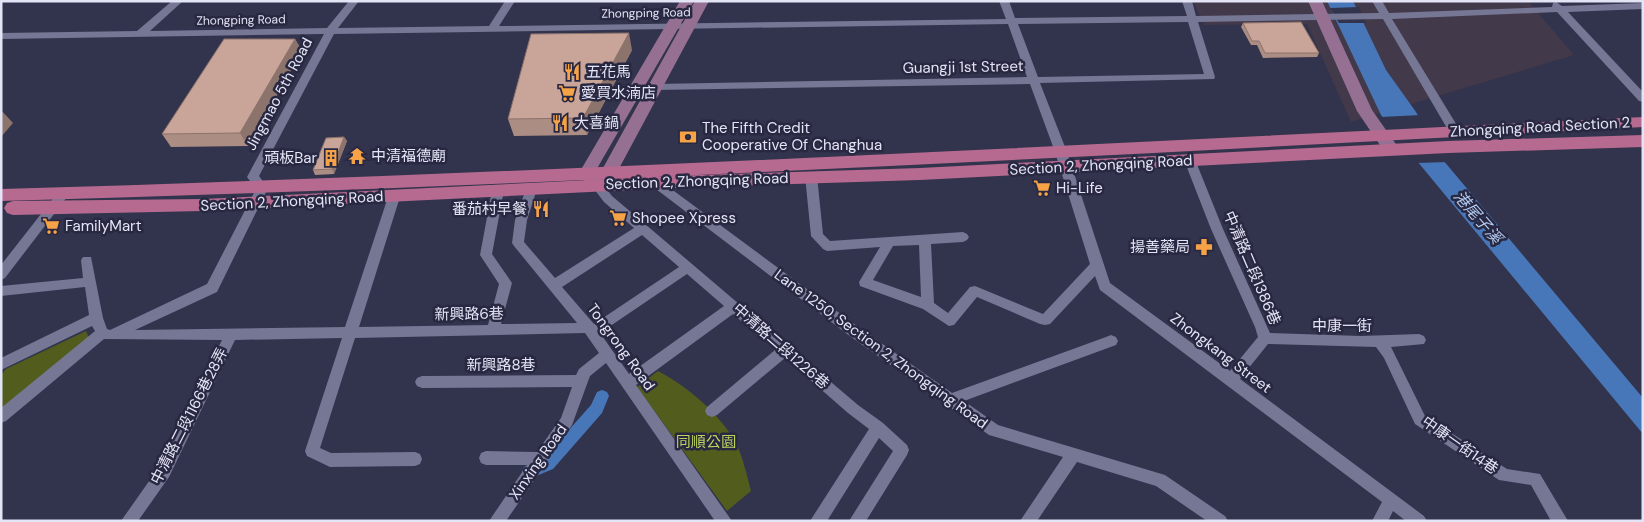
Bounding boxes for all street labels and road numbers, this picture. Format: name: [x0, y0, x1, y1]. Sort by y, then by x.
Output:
street label: Zhongping Road: [601, 4, 691, 22]
street label: Zhongping Road: [196, 11, 286, 29]
street label: Jingmao 5th Road: [241, 34, 317, 154]
street label: Guangji 1st Street: [902, 56, 1024, 78]
street label: Zhongqing Road Section 2: [1449, 112, 1631, 142]
street label: Section 2, Zhongqing Road: [1009, 150, 1193, 180]
street label: Section 2, Zhongqing Road: [605, 168, 789, 194]
street label: Section 2, Zhongqing Road: [200, 186, 384, 216]
street label: 中清路二段1386巷: [1219, 208, 1285, 328]
street label: Lane 1250, Section 2, Zhongqing Road: [770, 265, 992, 433]
street label: Tongrong Road: [583, 299, 659, 395]
street label: 中清路二段1226巷: [729, 299, 833, 393]
street label: 新興路6巷: [434, 303, 504, 325]
street label: Zhongkang Street: [1166, 308, 1276, 398]
street label: 中康一街: [1312, 316, 1372, 336]
street label: 中清路二段1166巷28弄: [146, 344, 232, 488]
street label: 新興路8巷: [466, 355, 536, 375]
street label: 中康一街14巷: [1418, 411, 1502, 479]
street label: Xinxing Road: [505, 420, 571, 504]

